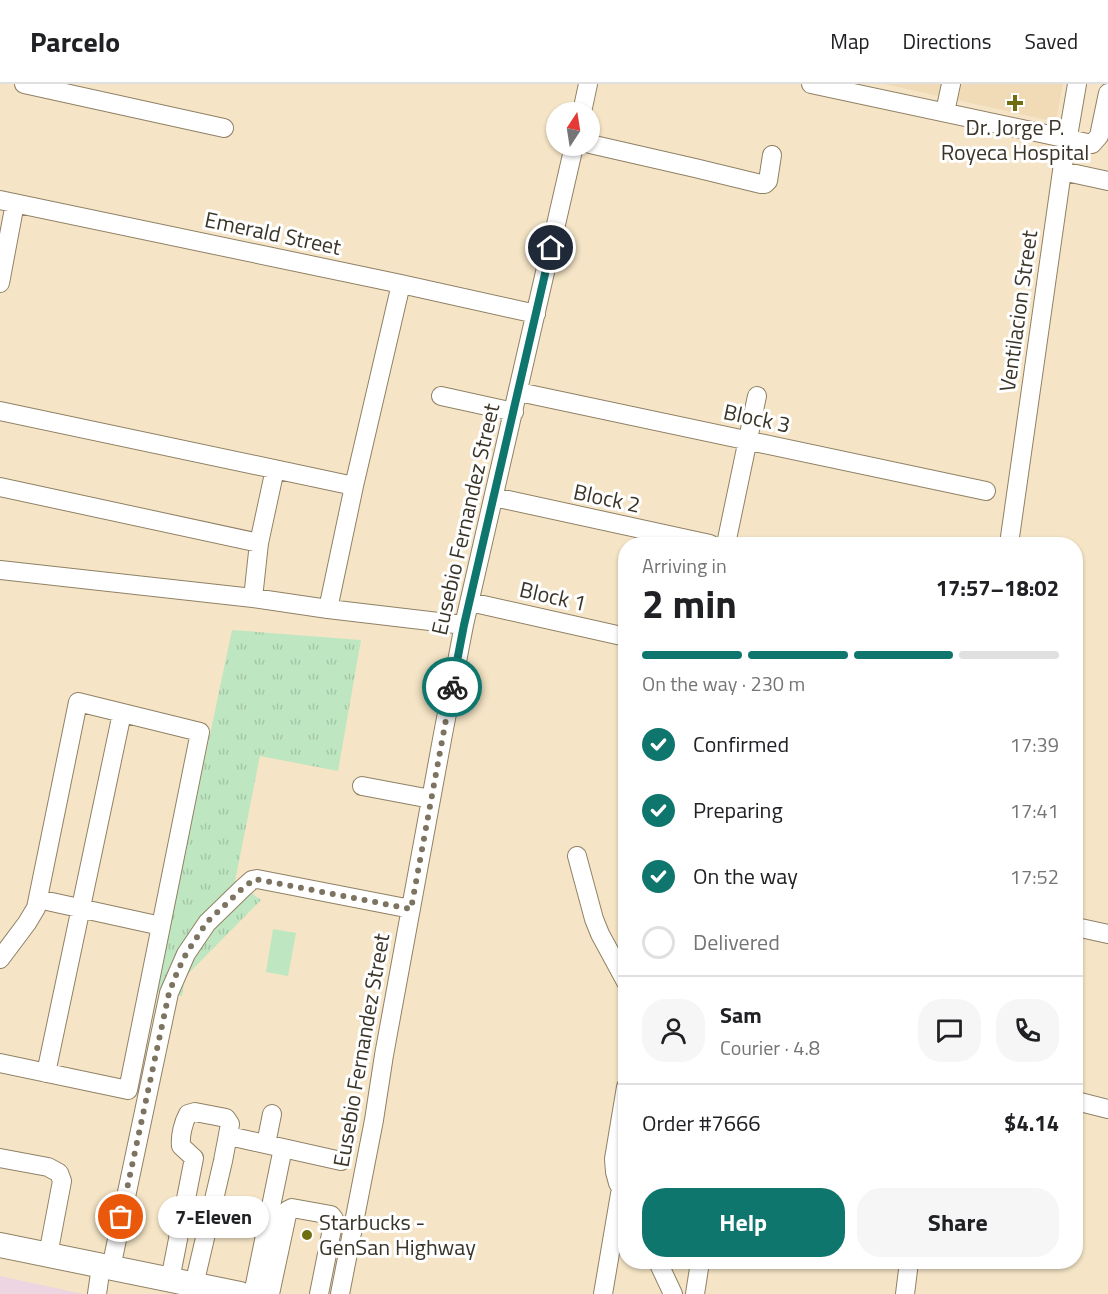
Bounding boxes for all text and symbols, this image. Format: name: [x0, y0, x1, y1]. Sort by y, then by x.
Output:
text: Parcelo: [30, 20, 120, 63]
text: Map: [830, 25, 870, 57]
text: Directions: [903, 25, 992, 57]
text: Saved: [1025, 25, 1078, 57]
marker: Dr. Jorge P. Royeca Hospital: [1006, 94, 1024, 112]
north arrow: [546, 102, 600, 156]
map controls: [546, 102, 600, 156]
place label: Dr. Jorge P. Royeca Hospital: [941, 110, 1089, 169]
street label: Emerald Street: [202, 202, 345, 264]
pin: [525, 222, 576, 273]
street label: Ventilacion Street: [990, 228, 1046, 394]
icon: home: [534, 231, 567, 264]
street label: Block 3: [720, 394, 794, 442]
street label: Eusebio Fernandez Street: [422, 400, 508, 638]
street label: Block 2: [570, 474, 644, 522]
text: Arriving in: [642, 550, 727, 581]
text: 17:57–18:02: [936, 571, 1059, 605]
street label: Block 1: [516, 572, 590, 620]
text: 2 min: [642, 574, 737, 633]
courier: [422, 657, 482, 717]
text: On the way · 230 m: [642, 668, 805, 699]
icon: bike: [436, 671, 469, 704]
text: Confirmed: [693, 727, 789, 761]
icon: check: [642, 728, 675, 761]
text: 17:39: [1010, 729, 1059, 760]
text: Preparing: [693, 793, 783, 827]
icon: check: [642, 794, 675, 827]
text: 17:41: [1010, 795, 1059, 826]
text: On the way: [693, 859, 798, 893]
icon: check: [642, 860, 675, 893]
text: 17:52: [1010, 861, 1059, 892]
text: Delivered: [693, 925, 780, 959]
street label: Eusebio Fernandez Street: [324, 930, 398, 1170]
text: Sam: [720, 998, 762, 1032]
button: person: [642, 999, 705, 1062]
button: chat: [918, 999, 981, 1062]
button: phone: [996, 999, 1059, 1062]
text: Courier · 4.8: [720, 1032, 820, 1063]
text: Order #7666: [642, 1106, 761, 1140]
text: $4.14: [1004, 1106, 1059, 1140]
button: Help: [642, 1188, 845, 1257]
button: Share: [857, 1188, 1059, 1257]
pin: [95, 1191, 146, 1242]
callout: 7-Eleven: [157, 1196, 268, 1238]
icon: bag: [104, 1200, 137, 1233]
text: 7-Eleven: [175, 1201, 252, 1232]
place label: Starbucks - GenSan Highway: [319, 1205, 476, 1264]
marker: Starbucks - GenSan Highway: [300, 1228, 314, 1242]

